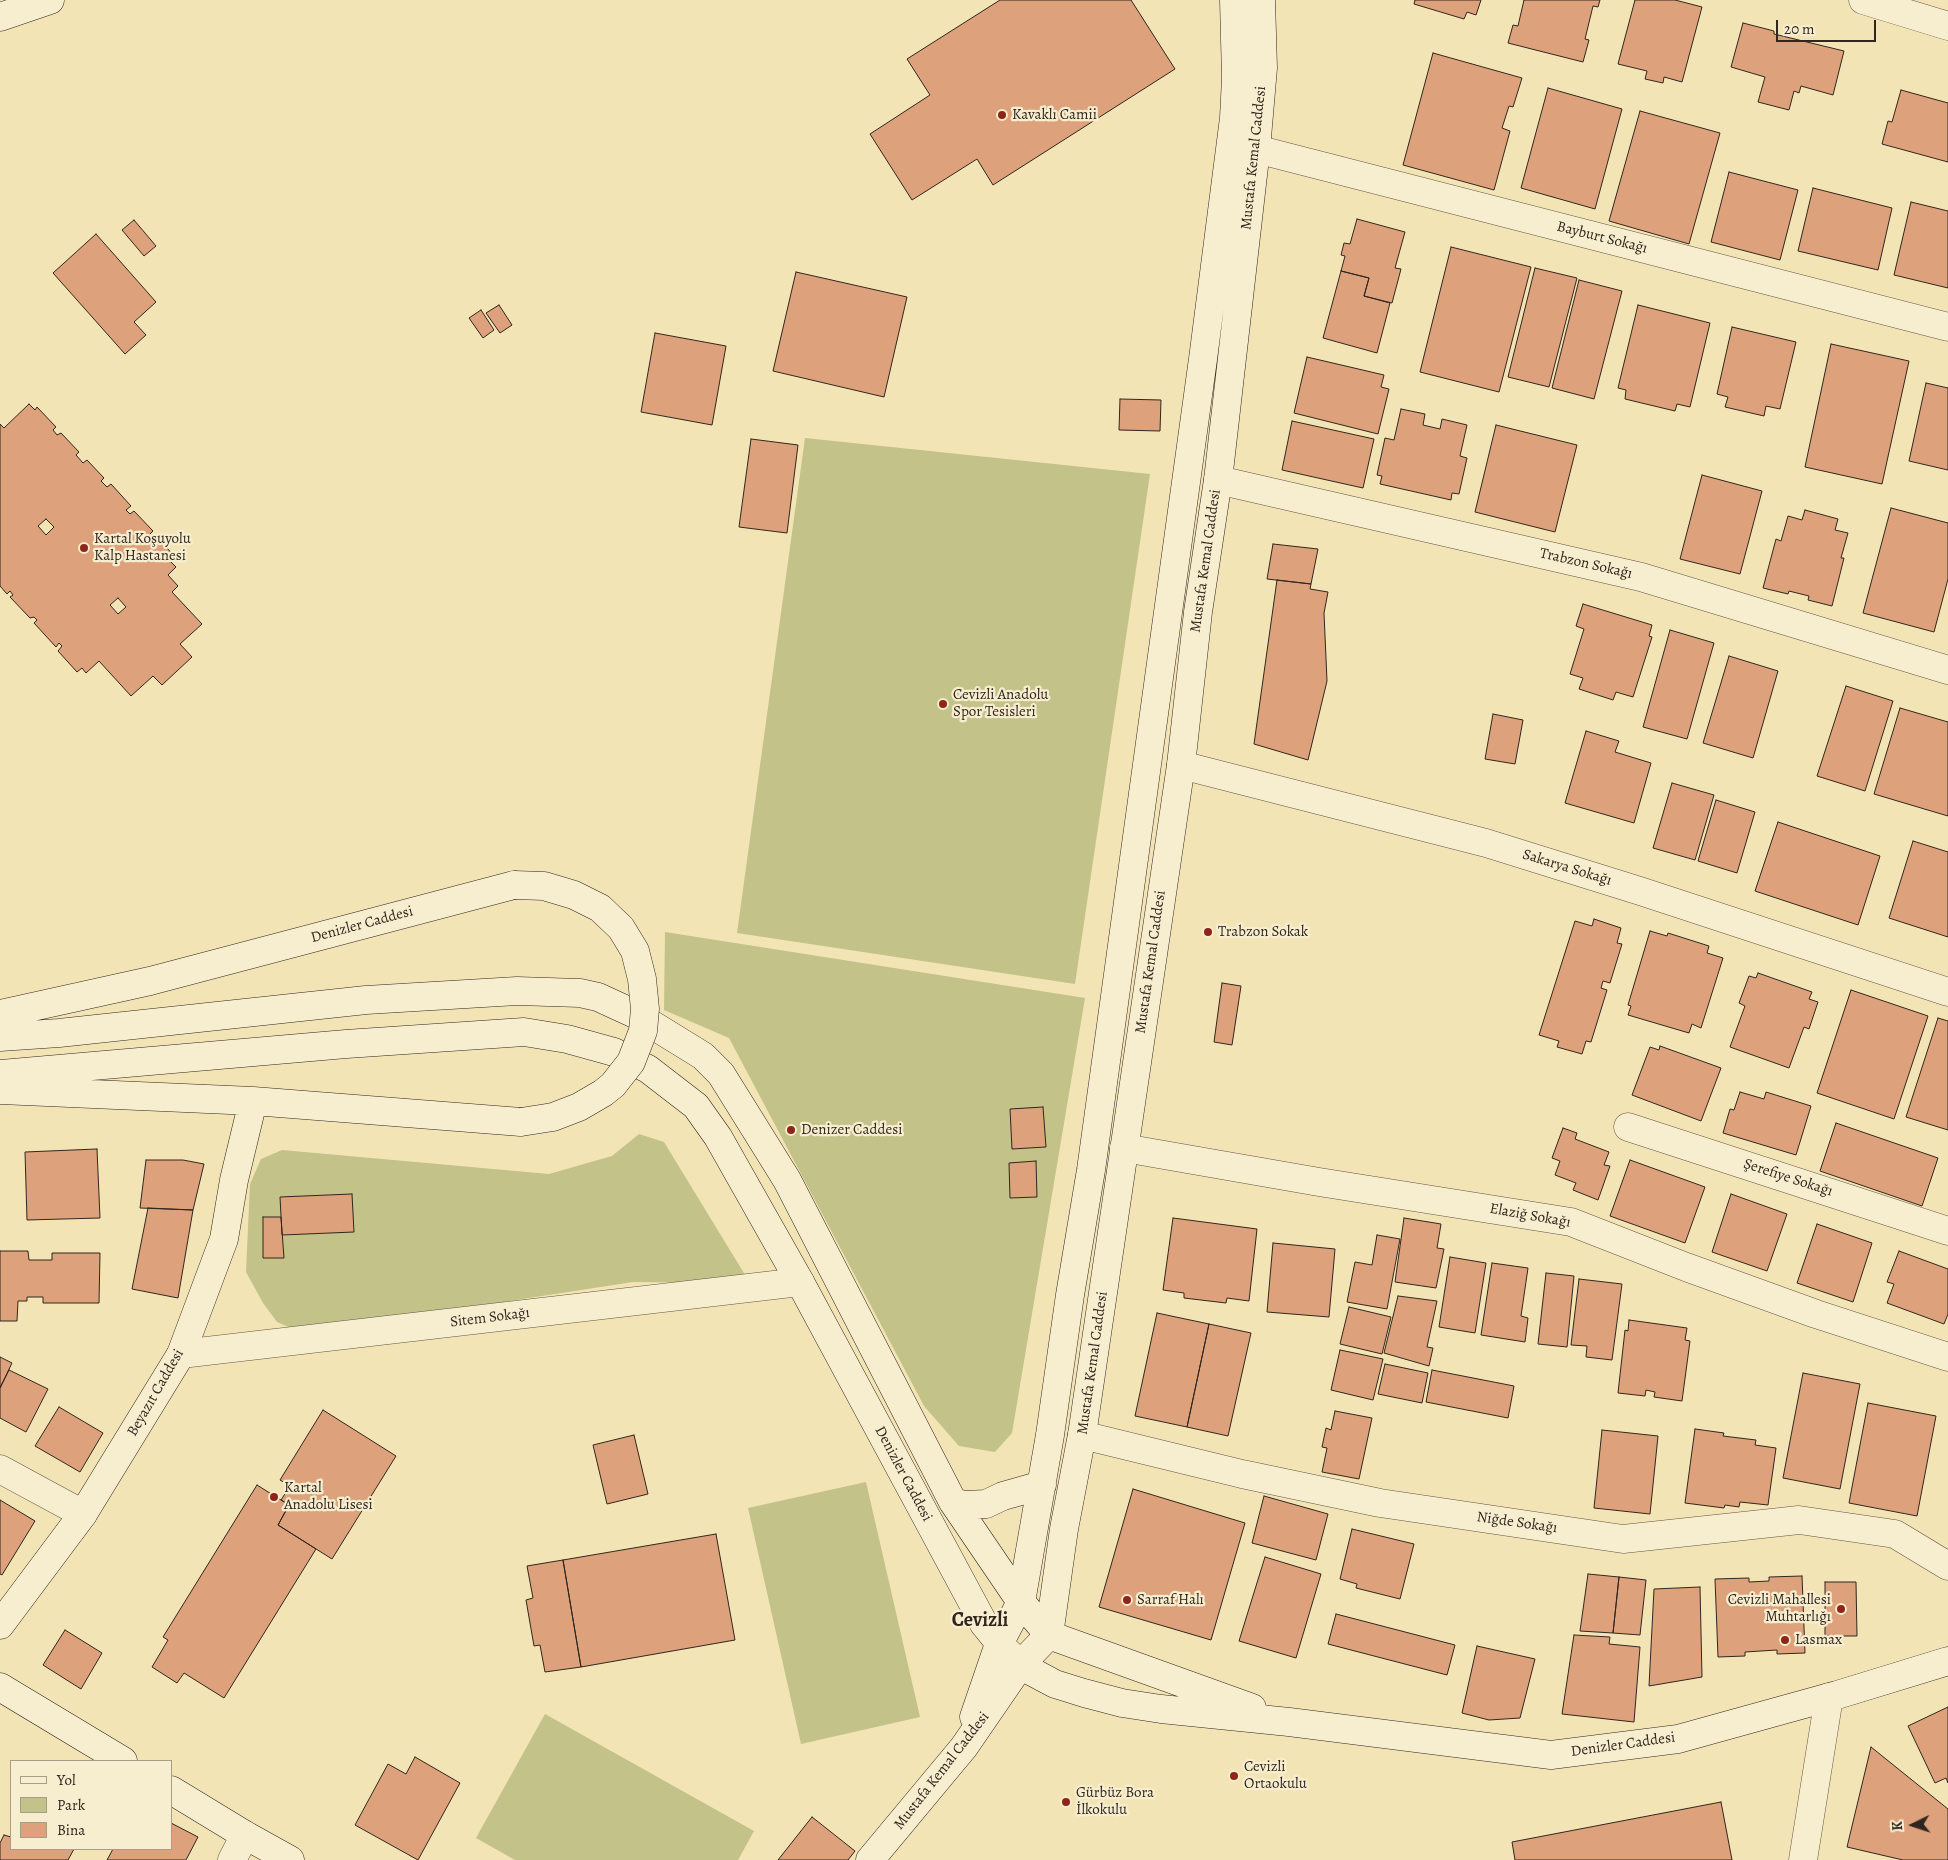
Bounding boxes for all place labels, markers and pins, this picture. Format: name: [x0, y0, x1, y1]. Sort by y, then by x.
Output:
place label: Kavaklı Camii: [1012, 106, 1097, 124]
marker: Kavaklı Camii: [996, 109, 1008, 121]
place label: Kartal Koşuyolu Kalp Hastanesi: [94, 530, 191, 565]
marker: Kartal Koşuyolu Kalp Hastanesi: [78, 542, 90, 554]
place label: Cevizli Anadolu Spor Tesisleri: [953, 686, 1048, 721]
marker: Cevizli Anadolu Spor Tesisleri: [937, 698, 949, 710]
place label: Trabzon Sokak: [1218, 923, 1308, 941]
marker: Trabzon Sokak: [1202, 926, 1214, 938]
place label: Denizer Caddesi: [801, 1121, 903, 1139]
marker: Denizer Caddesi: [785, 1124, 797, 1136]
place label: Kartal Anadolu Lisesi: [284, 1479, 373, 1514]
marker: Kartal Anadolu Lisesi: [268, 1491, 280, 1503]
place label: Sarraf Halı: [1137, 1591, 1204, 1609]
place label: Cevizli Mahallesi Muhtarlığı: [1728, 1591, 1831, 1626]
marker: Sarraf Halı: [1121, 1594, 1133, 1606]
marker: Cevizli Mahallesi Muhtarlığı: [1835, 1603, 1847, 1615]
place label: Lasmax: [1795, 1631, 1842, 1649]
marker: Lasmax: [1779, 1634, 1791, 1646]
place label: Cevizli Ortaokulu: [1244, 1758, 1307, 1793]
marker: Cevizli Ortaokulu: [1228, 1770, 1240, 1782]
place label: Gürbüz Bora İlkokulu: [1076, 1784, 1154, 1819]
marker: Gürbüz Bora İlkokulu: [1060, 1796, 1072, 1808]

